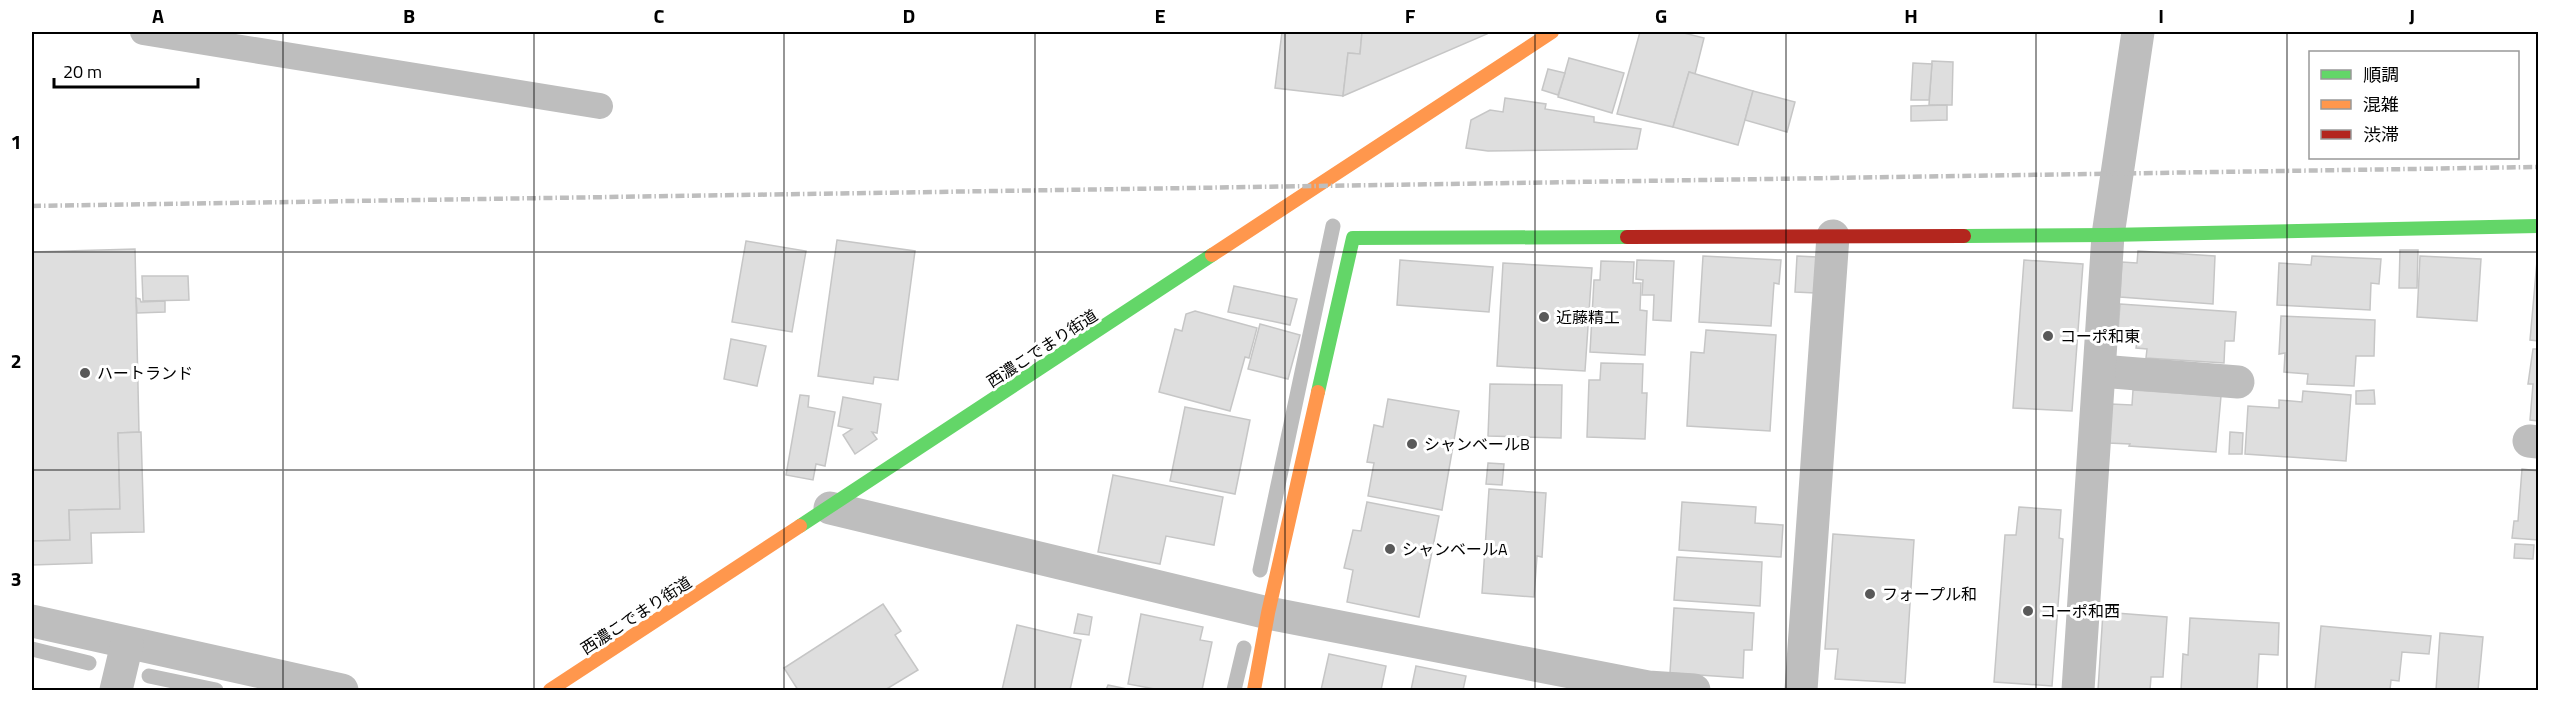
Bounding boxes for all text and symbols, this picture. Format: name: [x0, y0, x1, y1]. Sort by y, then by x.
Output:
text: A: [152, 0, 164, 31]
text: B: [403, 0, 415, 31]
text: C: [654, 0, 665, 31]
text: D: [903, 0, 915, 31]
text: E: [1154, 0, 1166, 31]
text: F: [1405, 0, 1416, 31]
text: G: [1655, 0, 1667, 31]
text: H: [1904, 0, 1918, 31]
text: I: [2158, 0, 2164, 31]
text: J: [2409, 0, 2415, 31]
scale bar: [54, 51, 198, 89]
legend: [2309, 51, 2519, 159]
text: 20 m: [63, 58, 102, 85]
text: 順調: [2363, 61, 2399, 88]
text: 混雑: [2363, 91, 2399, 118]
text: 渋滞: [2363, 121, 2399, 148]
text: 1: [10, 126, 22, 157]
street label: 西濃こでまり街道: [982, 303, 1102, 393]
place label: 近藤精工: [1556, 305, 1620, 329]
marker: 近藤精工: [1537, 310, 1551, 324]
place label: コーポ和東: [2060, 324, 2140, 348]
marker: コーポ和東: [2041, 329, 2055, 343]
text: 2: [10, 345, 22, 376]
place label: ハートランド: [97, 361, 193, 385]
marker: ハートランド: [78, 366, 92, 380]
place label: シャンベールB: [1424, 432, 1530, 456]
marker: シャンベールB: [1405, 437, 1419, 451]
place label: シャンベールA: [1402, 537, 1508, 561]
marker: シャンベールA: [1383, 542, 1397, 556]
text: 3: [10, 563, 22, 594]
street label: 西濃こでまり街道: [576, 570, 696, 660]
place label: フォープル和: [1882, 582, 1977, 606]
marker: フォープル和: [1863, 587, 1877, 601]
place label: コーポ和西: [2040, 599, 2120, 623]
marker: コーポ和西: [2021, 604, 2035, 618]

